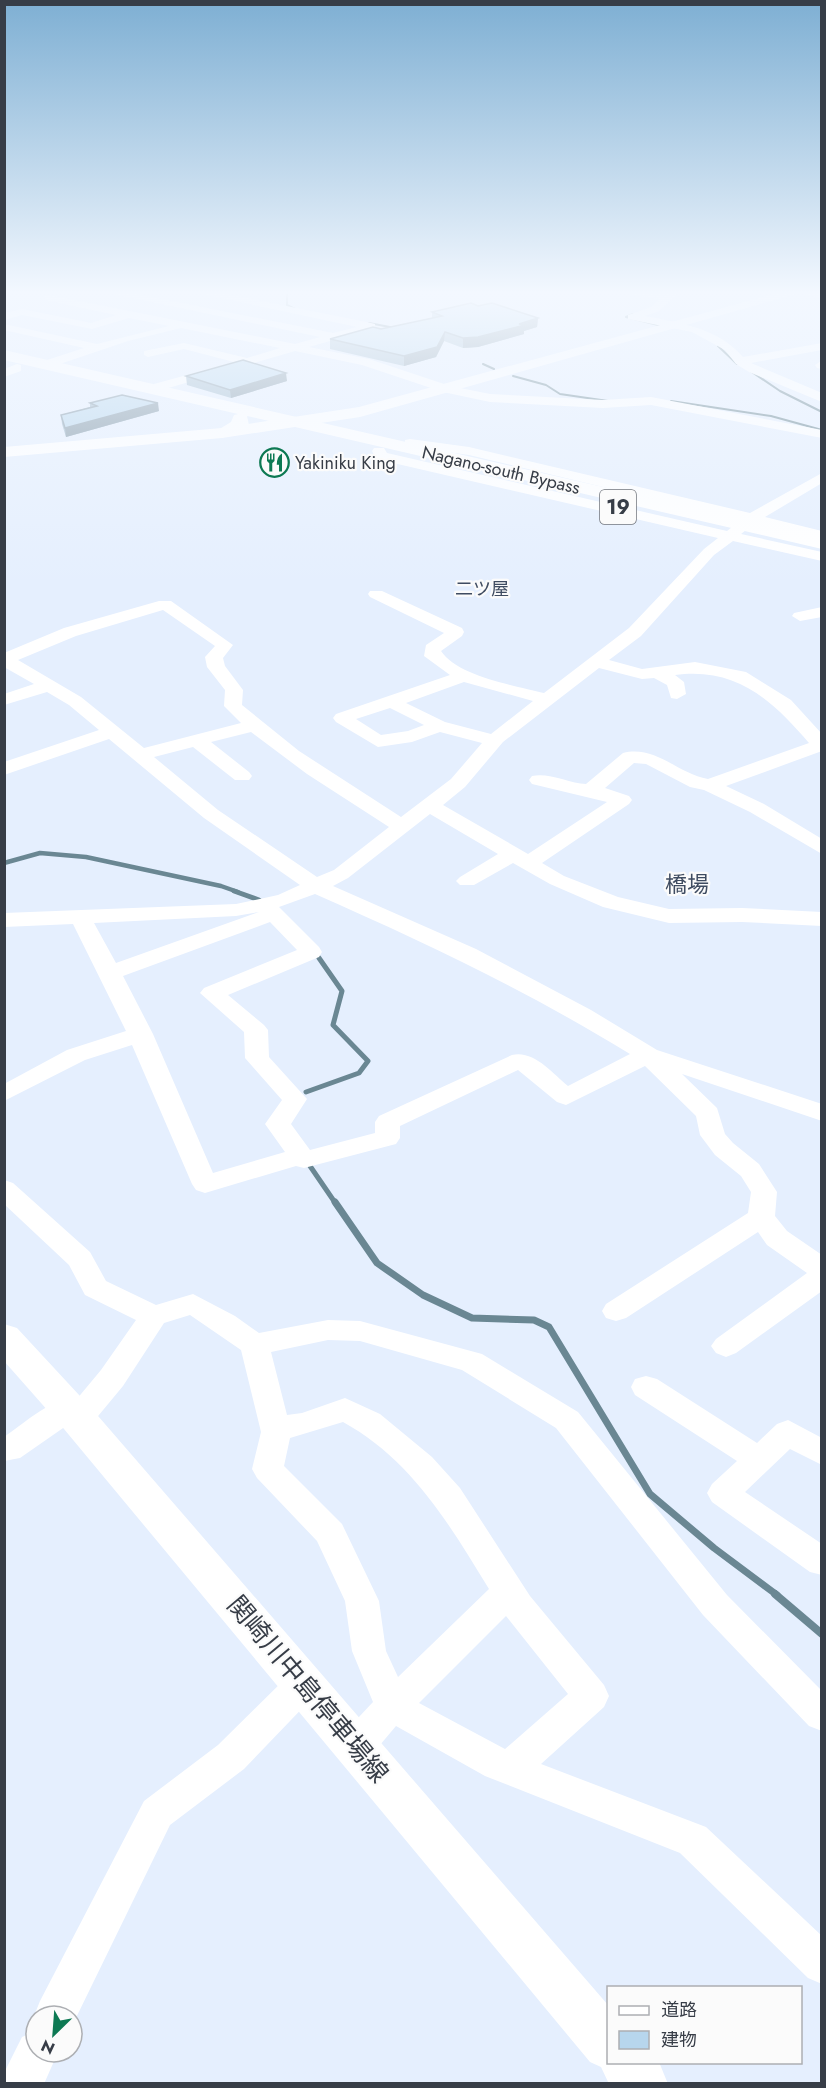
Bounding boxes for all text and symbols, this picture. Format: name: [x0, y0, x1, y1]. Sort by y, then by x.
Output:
street label: Nagano-south Bypass: [419, 439, 583, 501]
restaurant icon: Yakiniku King: [258, 447, 290, 479]
place label: Yakiniku King: [295, 450, 396, 476]
road number: 19: [600, 490, 636, 524]
district label: 二ツ屋: [455, 576, 509, 602]
district label: 橋場: [665, 868, 709, 900]
street label: 関崎川中島停車場線: [218, 1587, 398, 1791]
legend: [607, 1986, 802, 2064]
text: 道路: [661, 1997, 697, 2023]
north arrow: [24, 2004, 84, 2064]
text: 建物: [661, 2027, 697, 2053]
text: N: [37, 2034, 58, 2060]

